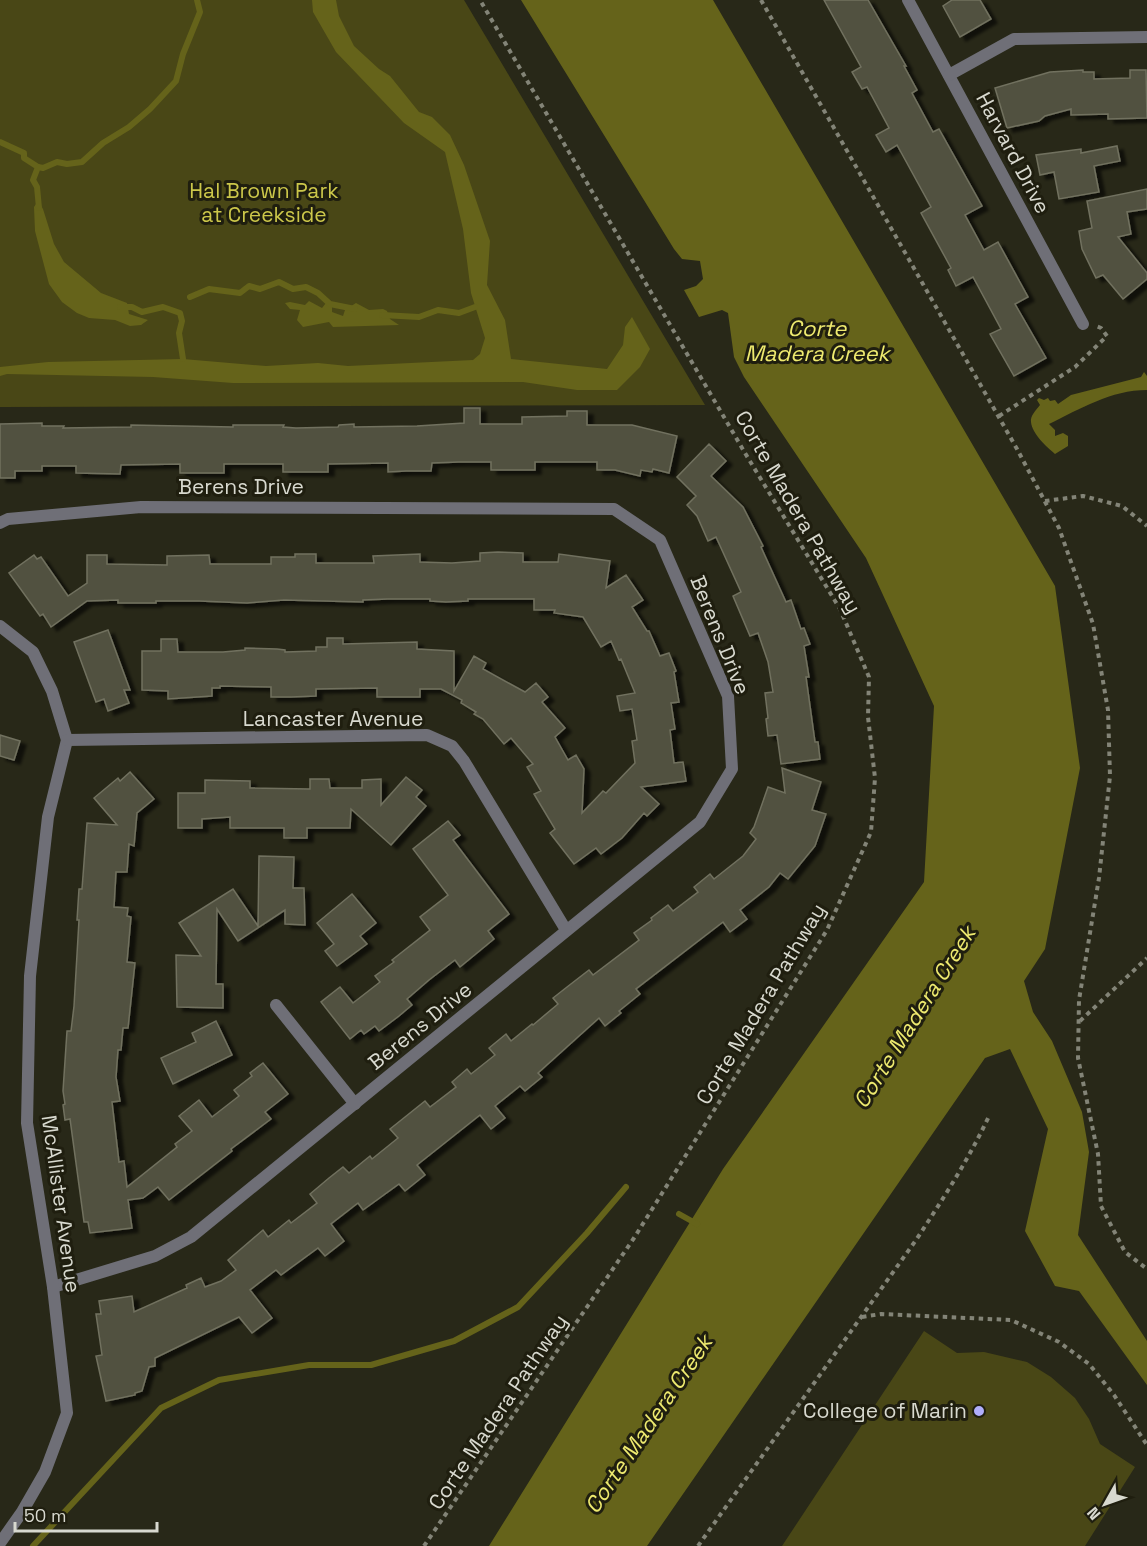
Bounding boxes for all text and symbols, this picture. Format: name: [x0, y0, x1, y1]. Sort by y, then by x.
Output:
street label: Harvard Drive: [970, 87, 1057, 218]
park label: Hal Brown Park at Creekside: [189, 177, 339, 228]
water label: Corte Madera Creek: [745, 314, 892, 367]
street label: Corte Madera Pathway: [729, 405, 868, 618]
street label: Berens Drive: [178, 473, 304, 500]
street label: Berens Drive: [684, 571, 757, 698]
street label: Lancaster Avenue: [243, 705, 423, 732]
street label: Corte Madera Pathway: [690, 898, 831, 1109]
water label: Corte Madera Creek: [847, 919, 982, 1113]
street label: Berens Drive: [362, 975, 477, 1076]
street label: McAllister Avenue: [36, 1113, 87, 1295]
street label: Corte Madera Pathway: [422, 1309, 573, 1515]
water label: Corte Madera Creek: [578, 1328, 719, 1519]
place label: College of Marin: [803, 1397, 967, 1424]
marker: College of Marin: [972, 1404, 986, 1418]
north arrow: [1075, 1474, 1135, 1534]
scale bar: [15, 1495, 158, 1533]
text: N: [1082, 1502, 1105, 1524]
text: 50 m: [24, 1504, 66, 1527]

